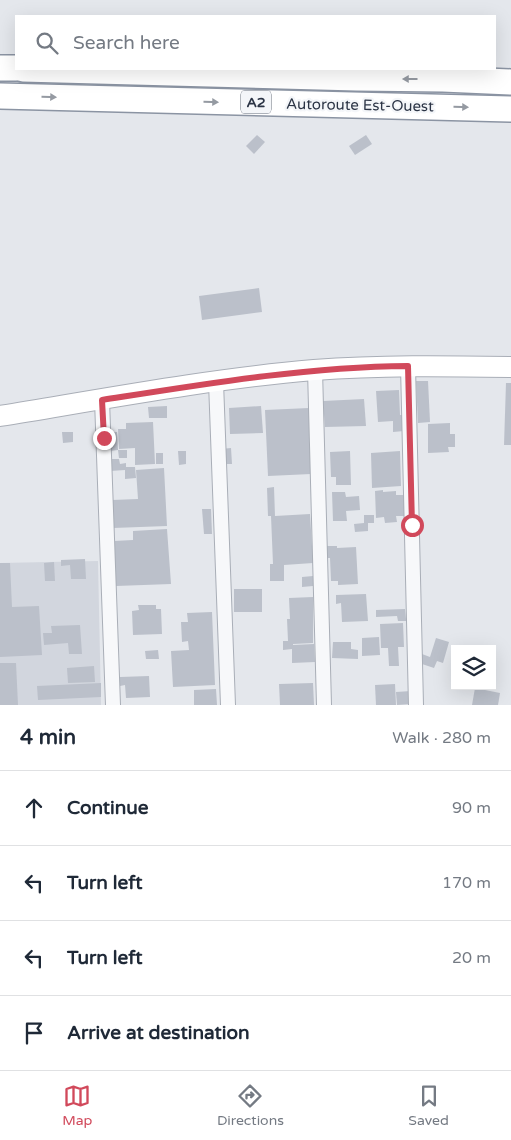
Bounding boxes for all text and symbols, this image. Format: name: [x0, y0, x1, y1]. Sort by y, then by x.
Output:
search box: [15, 15, 496, 70]
icon: search: [33, 29, 61, 57]
text: Search here: [73, 32, 180, 54]
one-way arrow: [402, 75, 418, 83]
road number: A2: [241, 90, 271, 114]
one-way arrow: [41, 94, 57, 102]
street label: Autoroute Est-Ouest: [286, 95, 434, 115]
one-way arrow: [203, 98, 219, 106]
one-way arrow: [453, 104, 469, 112]
route end: [93, 427, 116, 450]
route start: [401, 514, 424, 537]
map controls: [451, 645, 496, 690]
button: layers: [451, 645, 496, 690]
text: 4 min: [20, 725, 76, 750]
text: Walk · 280 m: [392, 728, 491, 748]
icon: ahead: [20, 794, 48, 822]
text: Continue: [67, 797, 149, 819]
text: 90 m: [452, 798, 491, 818]
icon: left: [20, 869, 48, 897]
text: Turn left: [67, 872, 143, 894]
text: 170 m: [442, 873, 491, 893]
icon: left: [20, 944, 48, 972]
text: Turn left: [67, 947, 143, 969]
text: 20 m: [452, 948, 491, 968]
icon: arrive: [20, 1019, 48, 1047]
text: Arrive at destination: [67, 1022, 250, 1044]
tab: Map: [62, 1082, 92, 1129]
tab: Directions: [217, 1082, 284, 1129]
tab: Saved: [408, 1082, 449, 1129]

